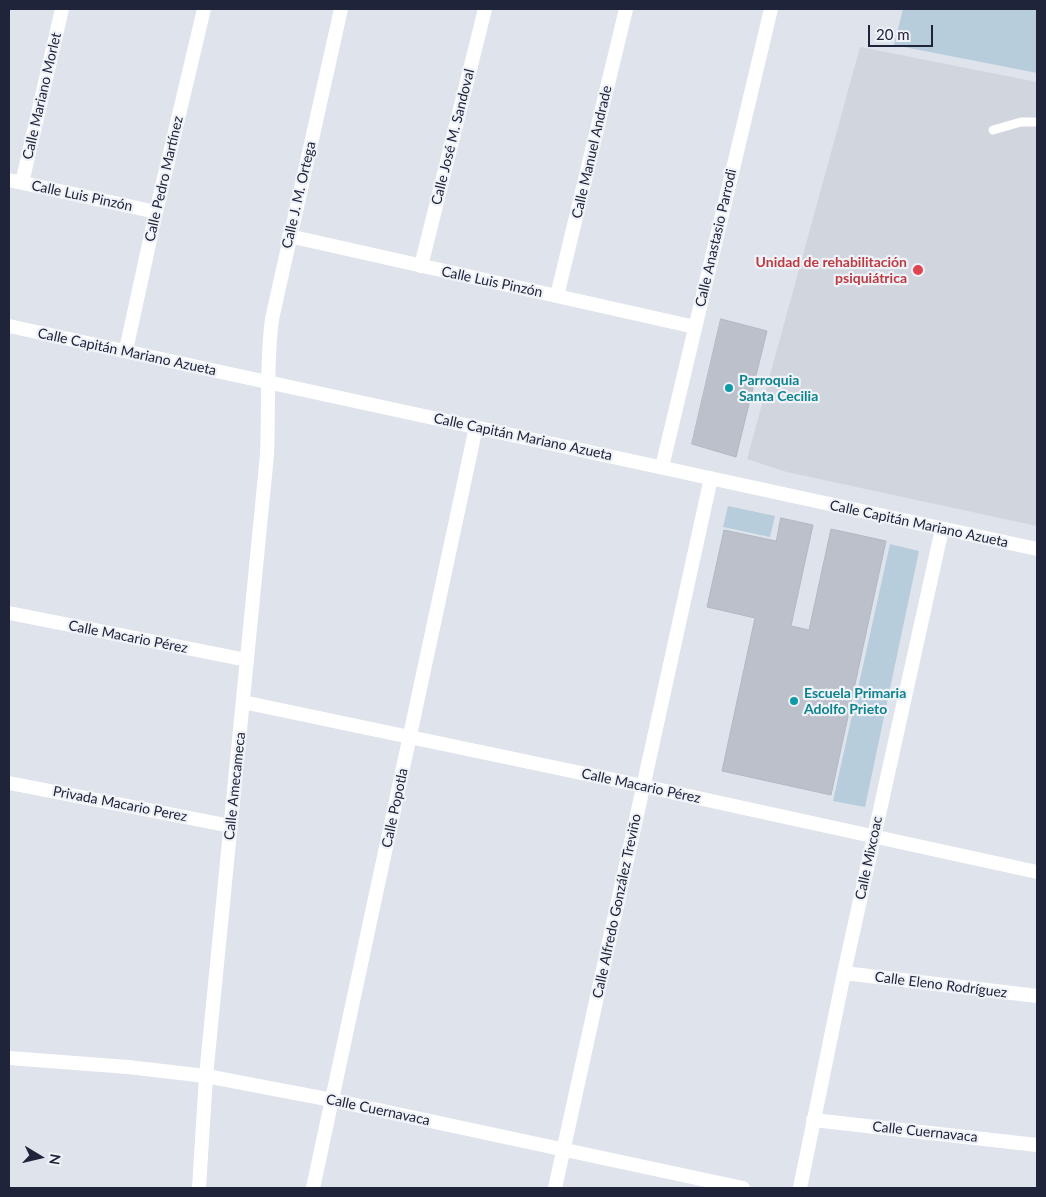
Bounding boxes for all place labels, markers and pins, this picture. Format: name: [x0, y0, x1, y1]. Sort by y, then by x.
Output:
place label: Unidad de rehabilitación psiquiátrica: [756, 254, 907, 286]
marker: Unidad de rehabilitación psiquiátrica: [911, 263, 925, 277]
place label: Parroquia Santa Cecilia: [739, 372, 818, 404]
marker: Parroquia Santa Cecilia: [723, 382, 735, 394]
place label: Escuela Primaria Adolfo Prieto: [804, 685, 906, 718]
marker: Escuela Primaria Adolfo Prieto: [788, 695, 800, 707]

